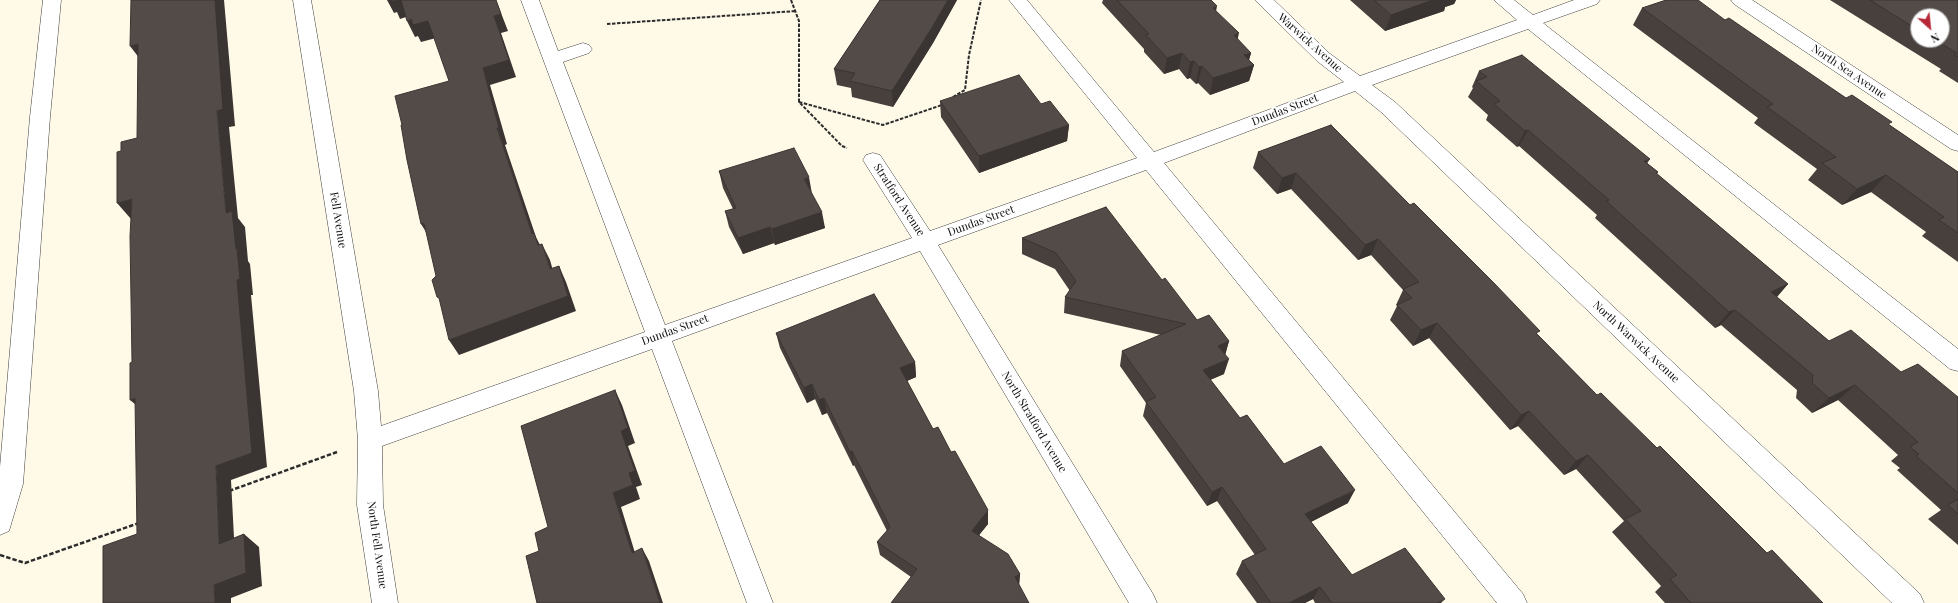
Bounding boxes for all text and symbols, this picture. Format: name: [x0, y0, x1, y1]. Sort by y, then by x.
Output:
north arrow: [1910, 8, 1950, 48]
street label: Warwick Avenue: [1275, 11, 1345, 75]
text: N: [1928, 30, 1942, 47]
street label: North Sea Avenue: [1809, 42, 1889, 102]
street label: Dundas Street: [1250, 91, 1320, 129]
street label: Stratford Avenue: [871, 161, 927, 239]
street label: Fell Avenue: [327, 191, 349, 249]
street label: Dundas Street: [946, 203, 1016, 239]
street label: North Warwick Avenue: [1590, 298, 1682, 386]
street label: Dundas Street: [640, 312, 710, 348]
street label: North Stratford Avenue: [999, 369, 1069, 475]
street label: North Fell Avenue: [364, 500, 390, 590]

